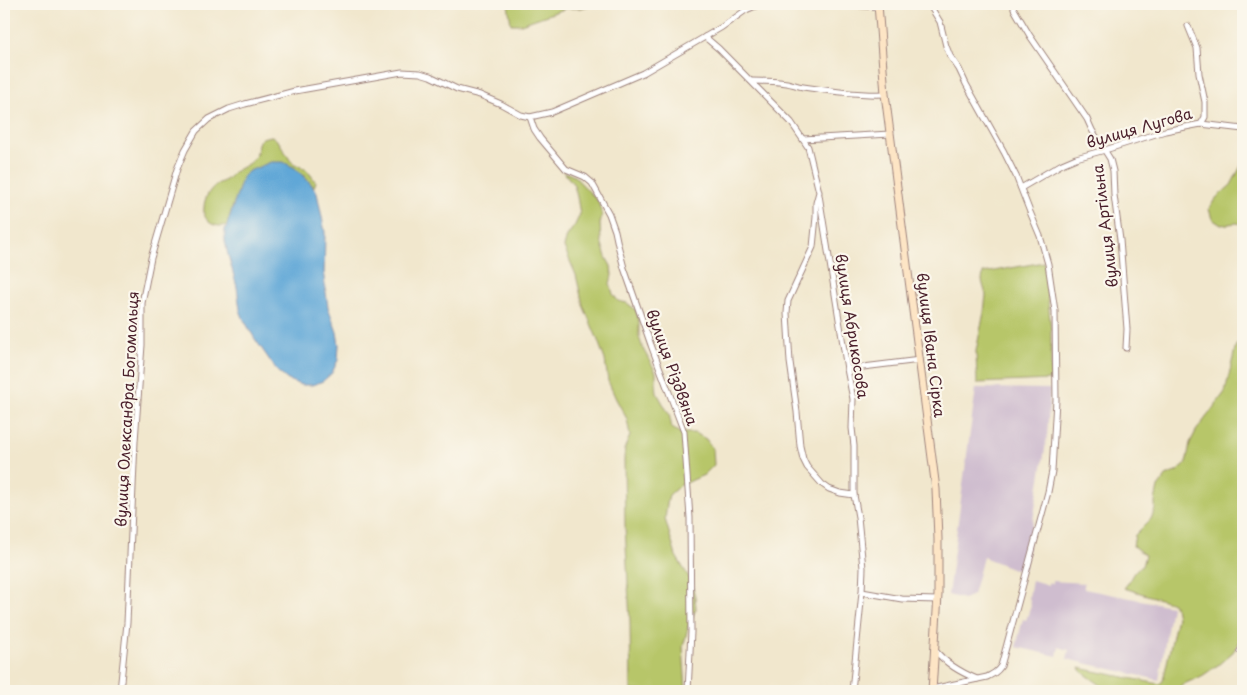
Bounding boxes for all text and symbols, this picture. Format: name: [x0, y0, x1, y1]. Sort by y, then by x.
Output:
street label: вулиця Лугова: [1083, 101, 1195, 153]
street label: вулиця Артільна: [1085, 162, 1123, 289]
street label: вулиця Абрикосова: [830, 252, 876, 401]
street label: вулиця Івана Сірка: [912, 271, 952, 419]
street label: вулиця Олександра Богомольця: [108, 291, 144, 527]
street label: вулиця Різдвяна: [641, 306, 705, 429]

